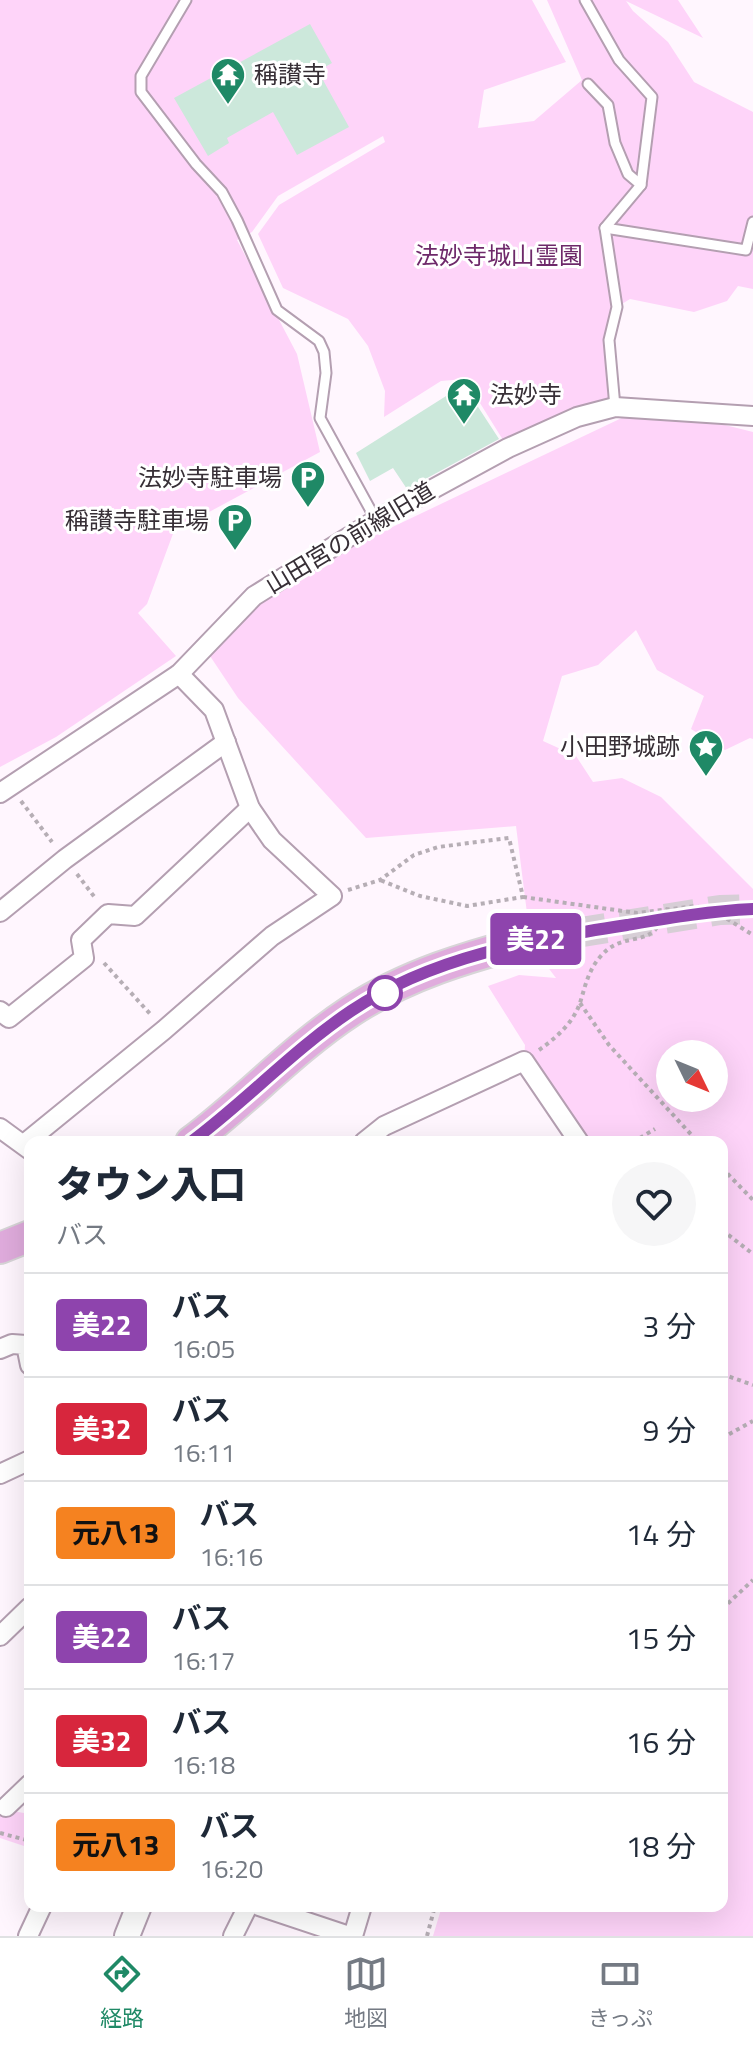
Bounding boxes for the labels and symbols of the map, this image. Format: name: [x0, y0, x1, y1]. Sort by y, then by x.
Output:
temple icon: 稱讃寺: [209, 56, 247, 106]
place label: 稱讃寺: [254, 56, 326, 92]
park label: 法妙寺城山霊園: [415, 237, 583, 273]
temple icon: 法妙寺: [445, 376, 483, 426]
place label: 法妙寺: [490, 376, 562, 412]
place label: 法妙寺駐車場: [138, 459, 282, 495]
parking icon: 法妙寺駐車場: [289, 459, 327, 509]
street label: 山田宮の前線旧道: [258, 472, 441, 602]
place label: 稱讃寺駐車場: [65, 502, 209, 538]
parking icon: 稱讃寺駐車場: [216, 502, 254, 552]
place label: 小田野城跡: [560, 728, 680, 764]
place icon: 小田野城跡: [687, 728, 725, 778]
line badge: 美22: [490, 913, 582, 965]
unlabelled marker: [368, 976, 402, 1010]
north arrow: [656, 1040, 728, 1112]

